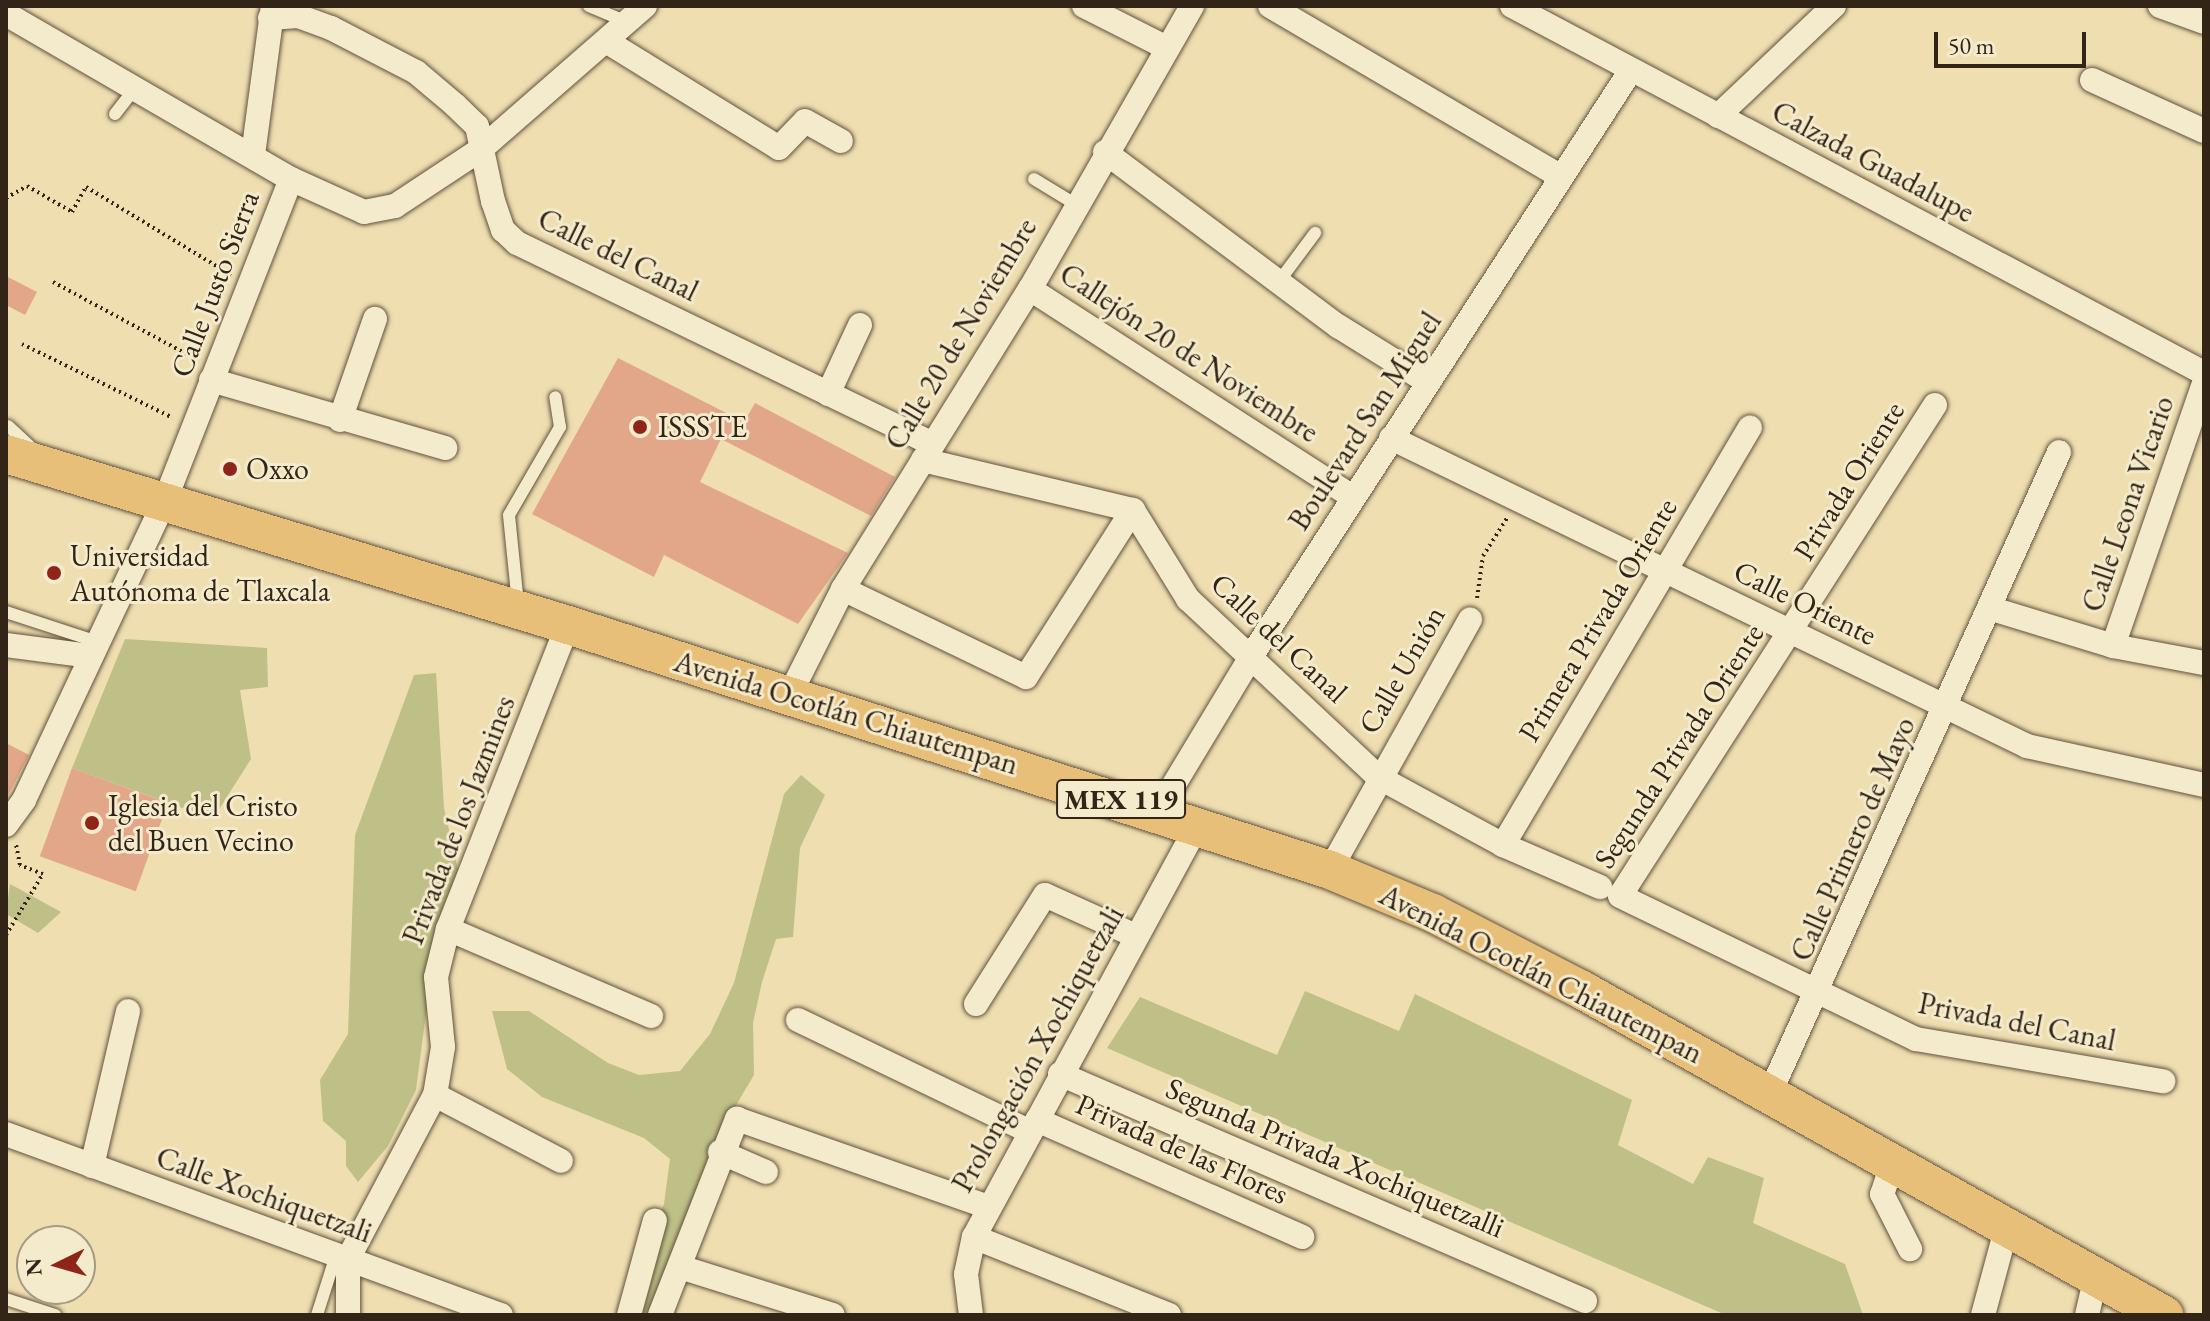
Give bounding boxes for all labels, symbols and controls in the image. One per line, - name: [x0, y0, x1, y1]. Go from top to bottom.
- scale bar: [1938, 16, 2090, 66]
- text: 50 m: [1948, 30, 1995, 61]
- street label: Calzada Guadalupe: [1766, 94, 1980, 230]
- street label: Calle Justo Sierra: [163, 186, 267, 382]
- street label: Calle del Canal: [532, 201, 704, 309]
- street label: Calle 20 de Noviembre: [878, 212, 1044, 456]
- street label: Callejón 20 de Noviembre: [1053, 256, 1325, 450]
- street label: Boulevard San Miguel: [1281, 305, 1449, 537]
- street label: Calle Leona Vicario: [2074, 391, 2182, 617]
- street label: Privada Oriente: [1786, 395, 1912, 567]
- place label: ISSSTE: [658, 409, 747, 445]
- marker: ISSSTE: [629, 416, 651, 438]
- place label: Oxxo: [246, 451, 309, 487]
- marker: Oxxo: [221, 460, 239, 478]
- street label: Primera Privada Oriente: [1511, 492, 1685, 748]
- place label: Universidad Autónoma de Tlaxcala: [70, 538, 330, 608]
- street label: Calle Oriente: [1728, 553, 1882, 653]
- marker: Universidad Autónoma de Tlaxcala: [45, 564, 63, 582]
- street label: Calle del Canal: [1203, 566, 1355, 710]
- street label: Calle Unión: [1351, 600, 1453, 740]
- street label: Segunda Privada Oriente: [1587, 617, 1771, 875]
- street label: Avenida Ocotlán Chiautempan: [670, 643, 1022, 783]
- street label: Privada de los Jazmines: [395, 691, 523, 949]
- street label: Calle Primero de Mayo: [1783, 711, 1923, 967]
- road number: MEX 119: [1055, 775, 1187, 823]
- place label: Iglesia del Cristo del Buen Vecino: [108, 788, 298, 858]
- marker: Iglesia del Cristo del Buen Vecino: [83, 814, 101, 832]
- street label: Avenida Ocotlán Chiautempan: [1373, 877, 1709, 1071]
- street label: Prolongación Xochiquetzali: [944, 900, 1132, 1198]
- street label: Privada del Canal: [1915, 985, 2119, 1059]
- street label: Segunda Privada Xochiquetzalli: [1160, 1070, 1510, 1246]
- street label: Privada de las Flores: [1070, 1086, 1294, 1212]
- street label: Calle Xochiquetzali: [151, 1139, 377, 1251]
- north arrow: [16, 1225, 96, 1305]
- text: N: [18, 1257, 49, 1277]

